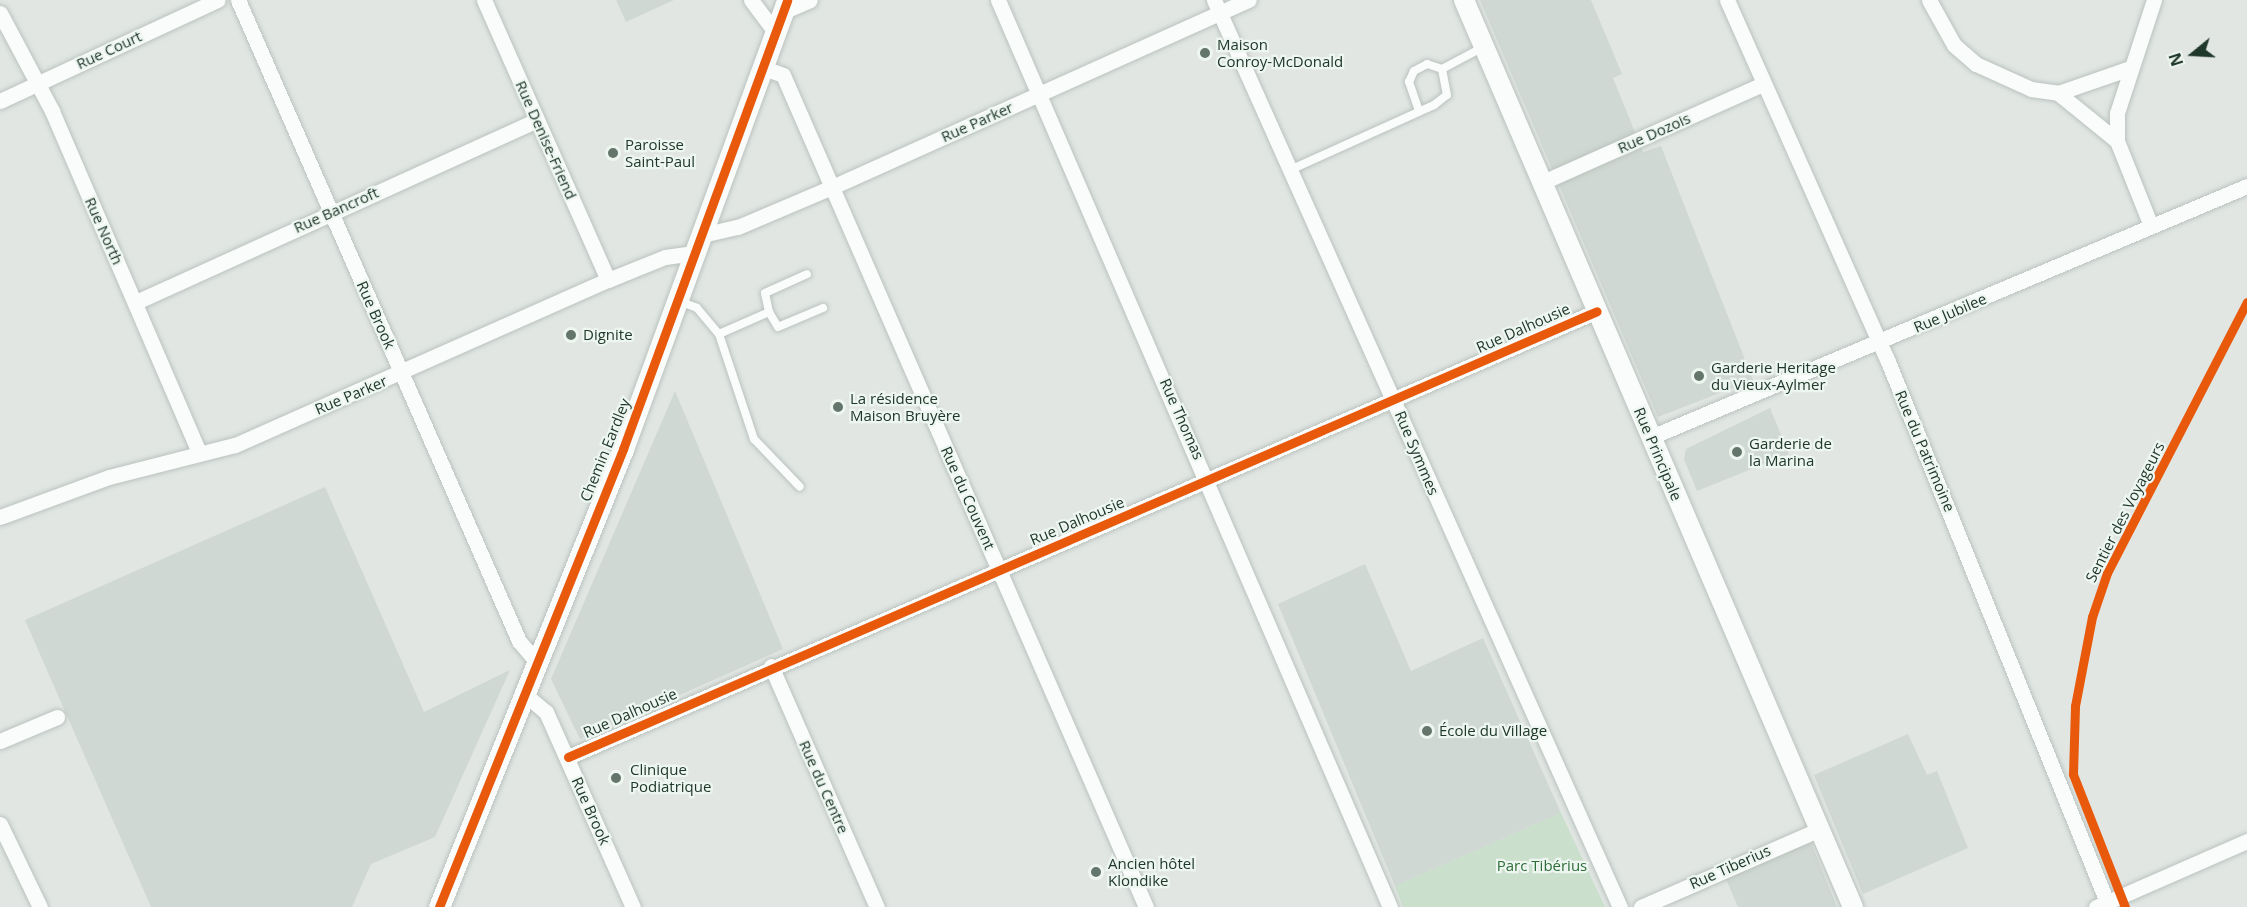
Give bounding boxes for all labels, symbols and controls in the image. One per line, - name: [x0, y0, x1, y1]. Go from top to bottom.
- north arrow: [2163, 24, 2223, 84]
- street label: Rue Court: [74, 27, 144, 73]
- place label: Maison Conroy-McDonald: [1217, 35, 1343, 70]
- marker: Maison Conroy-McDonald: [1198, 46, 1212, 60]
- text: N: [2163, 50, 2188, 69]
- street label: Rue Denise-Friend: [512, 78, 580, 202]
- street label: Rue Parker: [938, 98, 1016, 146]
- street label: Rue Dozois: [1615, 109, 1693, 157]
- place label: Paroisse Saint-Paul: [625, 135, 695, 170]
- marker: Paroisse Saint-Paul: [606, 146, 620, 160]
- street label: Rue Bancroft: [291, 183, 381, 237]
- street label: Rue North: [81, 195, 127, 267]
- street label: Rue Brook: [353, 278, 399, 352]
- street label: Rue Jubilee: [1911, 290, 1989, 336]
- street label: Rue Dalhousie: [1473, 299, 1573, 357]
- place label: Dignite: [583, 326, 633, 344]
- marker: Dignite: [564, 328, 578, 342]
- place label: Garderie Heritage du Vieux-Aylmer: [1711, 358, 1836, 393]
- marker: Garderie Heritage du Vieux-Aylmer: [1692, 369, 1706, 383]
- street label: Rue Parker: [312, 372, 390, 418]
- street label: Rue Thomas: [1156, 376, 1208, 462]
- street label: Rue du Patrimoine: [1891, 388, 1959, 514]
- place label: La résidence Maison Bruyère: [850, 389, 960, 424]
- street label: Chemin Eardley: [576, 396, 634, 504]
- marker: La résidence Maison Bruyère: [831, 400, 845, 414]
- street label: Rue Principale: [1630, 405, 1686, 503]
- street label: Rue Symmes: [1391, 408, 1443, 498]
- place label: Garderie de la Marina: [1749, 434, 1832, 469]
- street label: Sentier des Voyageurs: [2082, 439, 2168, 585]
- street label: Rue du Couvent: [937, 444, 999, 552]
- marker: Garderie de la Marina: [1730, 445, 1744, 459]
- street label: Rue Dalhousie: [1027, 493, 1127, 549]
- street label: Rue Dalhousie: [580, 684, 680, 742]
- place label: École du Village: [1439, 722, 1547, 740]
- marker: École du Village: [1420, 724, 1434, 738]
- street label: Rue du Centre: [795, 738, 853, 836]
- place label: Clinique Podiatrique: [630, 760, 711, 795]
- marker: Clinique Podiatrique: [607, 769, 625, 787]
- street label: Rue Brook: [568, 774, 614, 848]
- street label: Rue Tiberius: [1687, 841, 1773, 893]
- place label: Ancien hôtel Klondike: [1108, 854, 1195, 889]
- park label: Parc Tibérius: [1497, 857, 1587, 875]
- marker: Ancien hôtel Klondike: [1089, 865, 1103, 879]

